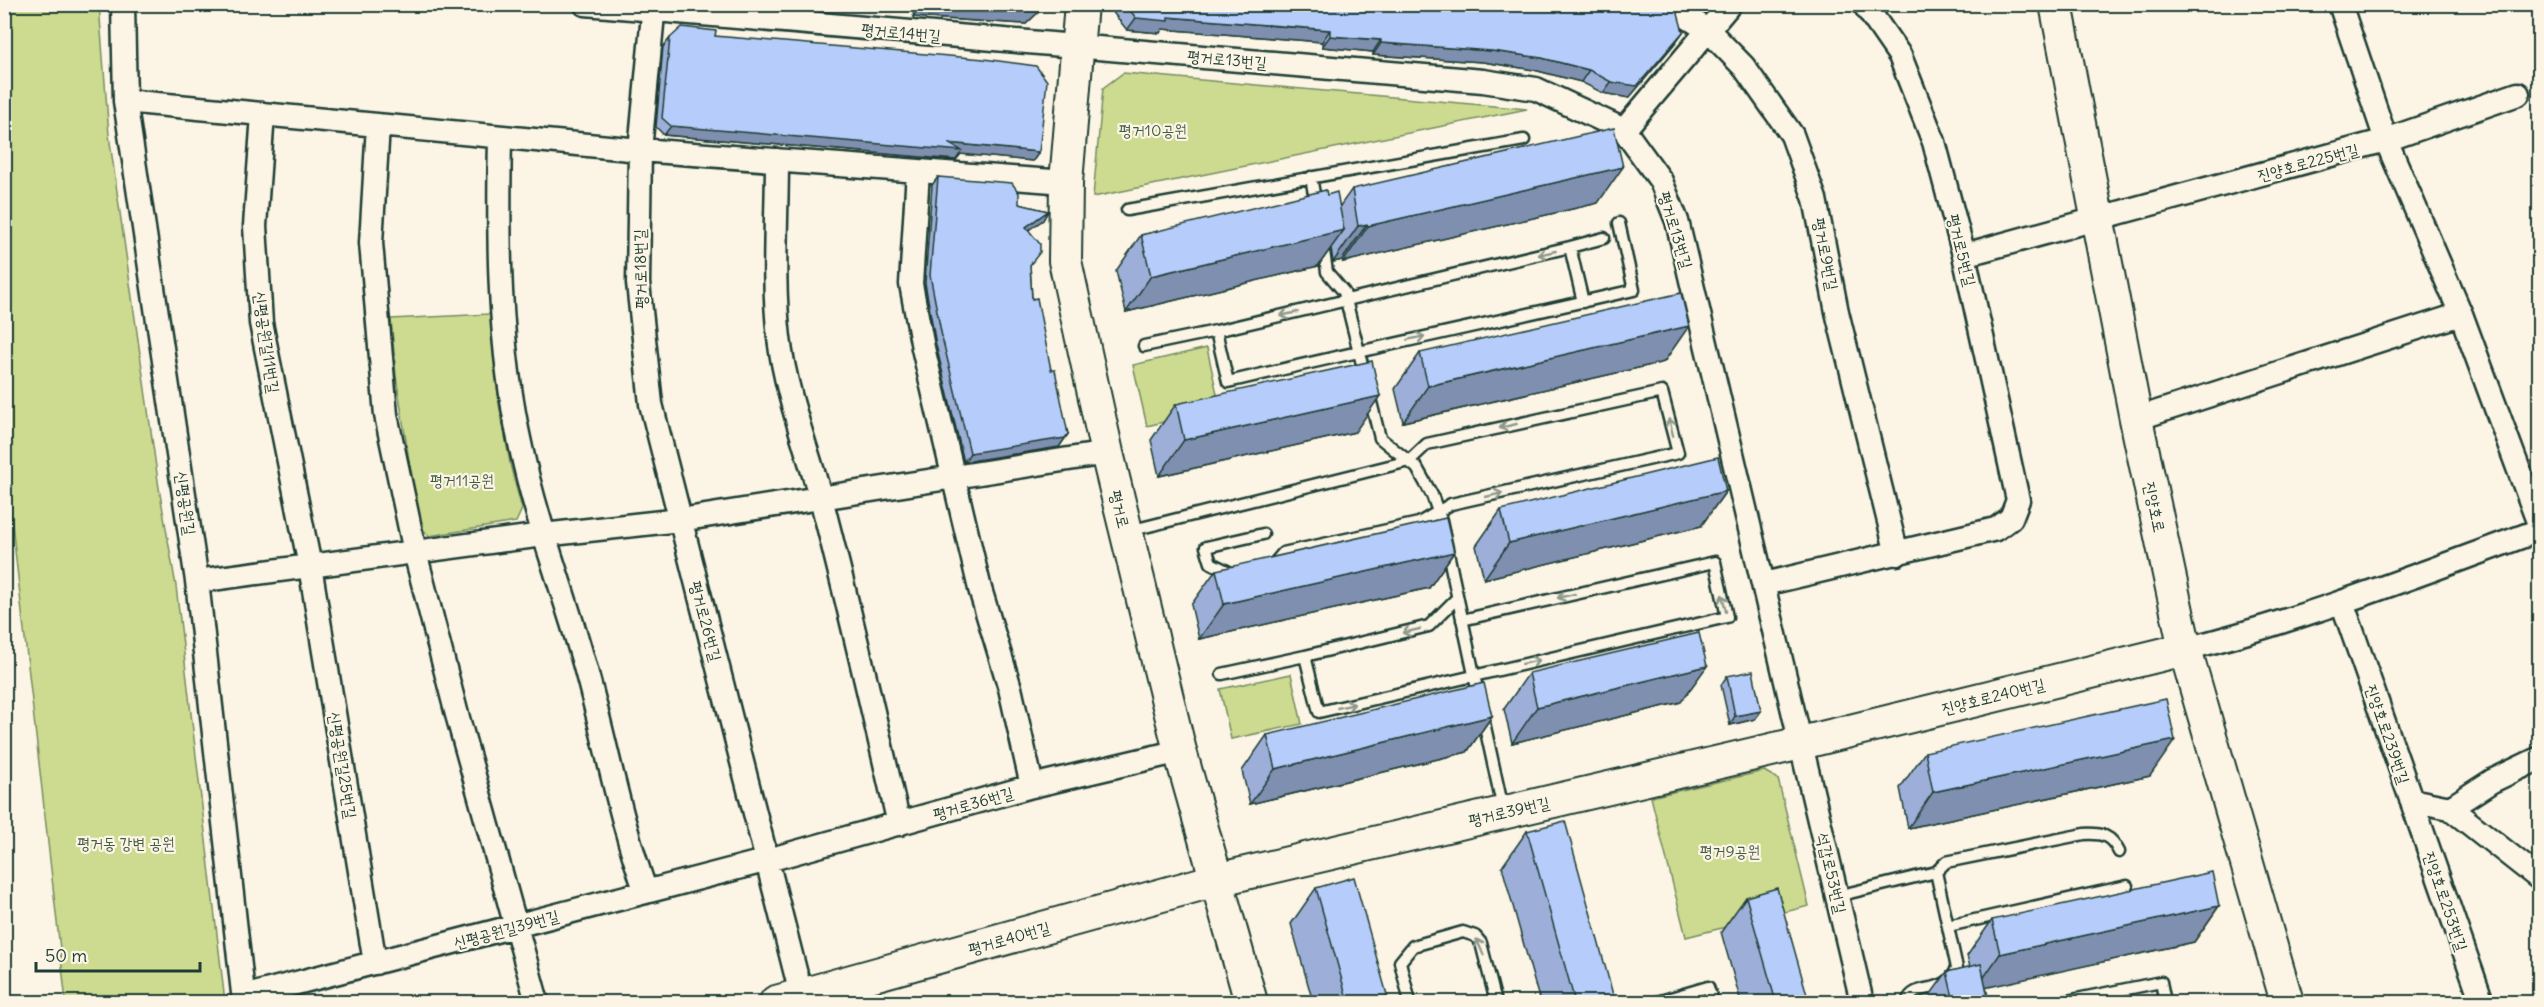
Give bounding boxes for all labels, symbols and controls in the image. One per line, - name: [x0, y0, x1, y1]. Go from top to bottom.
- street label: 평거로14번길: [860, 19, 942, 45]
- street label: 평거로13번길: [1186, 46, 1268, 72]
- park label: 평거10공원: [1119, 120, 1187, 140]
- street label: 진양호로225번길: [2255, 139, 2361, 185]
- street label: 평거로13번길: [1655, 189, 1697, 271]
- street label: 평거로5번길: [1943, 212, 1981, 288]
- street label: 평거로9번길: [1809, 216, 1843, 292]
- street label: 평거로18번길: [629, 229, 651, 309]
- one-way arrow: [1538, 247, 1557, 259]
- street label: 신평공원길11번길: [250, 290, 284, 394]
- one-way arrow: [1280, 308, 1299, 320]
- one-way arrow: [1406, 332, 1425, 344]
- one-way arrow: [1665, 418, 1677, 437]
- one-way arrow: [1498, 421, 1517, 433]
- street label: 신평공원길: [172, 470, 200, 536]
- park label: 평거11공원: [430, 470, 494, 490]
- street label: 진양호로: [2140, 480, 2170, 534]
- street label: 평거로: [1106, 488, 1134, 530]
- one-way arrow: [1483, 489, 1503, 500]
- street label: 평거로26번길: [686, 579, 726, 663]
- one-way arrow: [1557, 591, 1576, 602]
- one-way arrow: [1718, 594, 1730, 613]
- one-way arrow: [1402, 625, 1421, 637]
- one-way arrow: [1521, 656, 1540, 668]
- street label: 진양호로240번길: [1939, 674, 2047, 718]
- street label: 진양호로239번길: [2362, 681, 2414, 787]
- one-way arrow: [1336, 699, 1355, 711]
- street label: 신평공원길25번길: [325, 710, 361, 820]
- street label: 평거로36번길: [930, 782, 1016, 824]
- street label: 평거로39번길: [1466, 792, 1552, 830]
- street label: 석갑로53번길: [1813, 830, 1851, 916]
- park label: 평거동 강변 공원: [77, 833, 175, 853]
- park label: 평거9공원: [1700, 841, 1760, 861]
- street label: 진양호로253번길: [2420, 848, 2472, 954]
- street label: 신평공원길39번길: [451, 905, 561, 953]
- street label: 평거로40번길: [966, 917, 1052, 959]
- scale bar: [36, 935, 200, 973]
- one-way arrow: [1474, 938, 1485, 956]
- text: 50 m: [45, 944, 87, 967]

